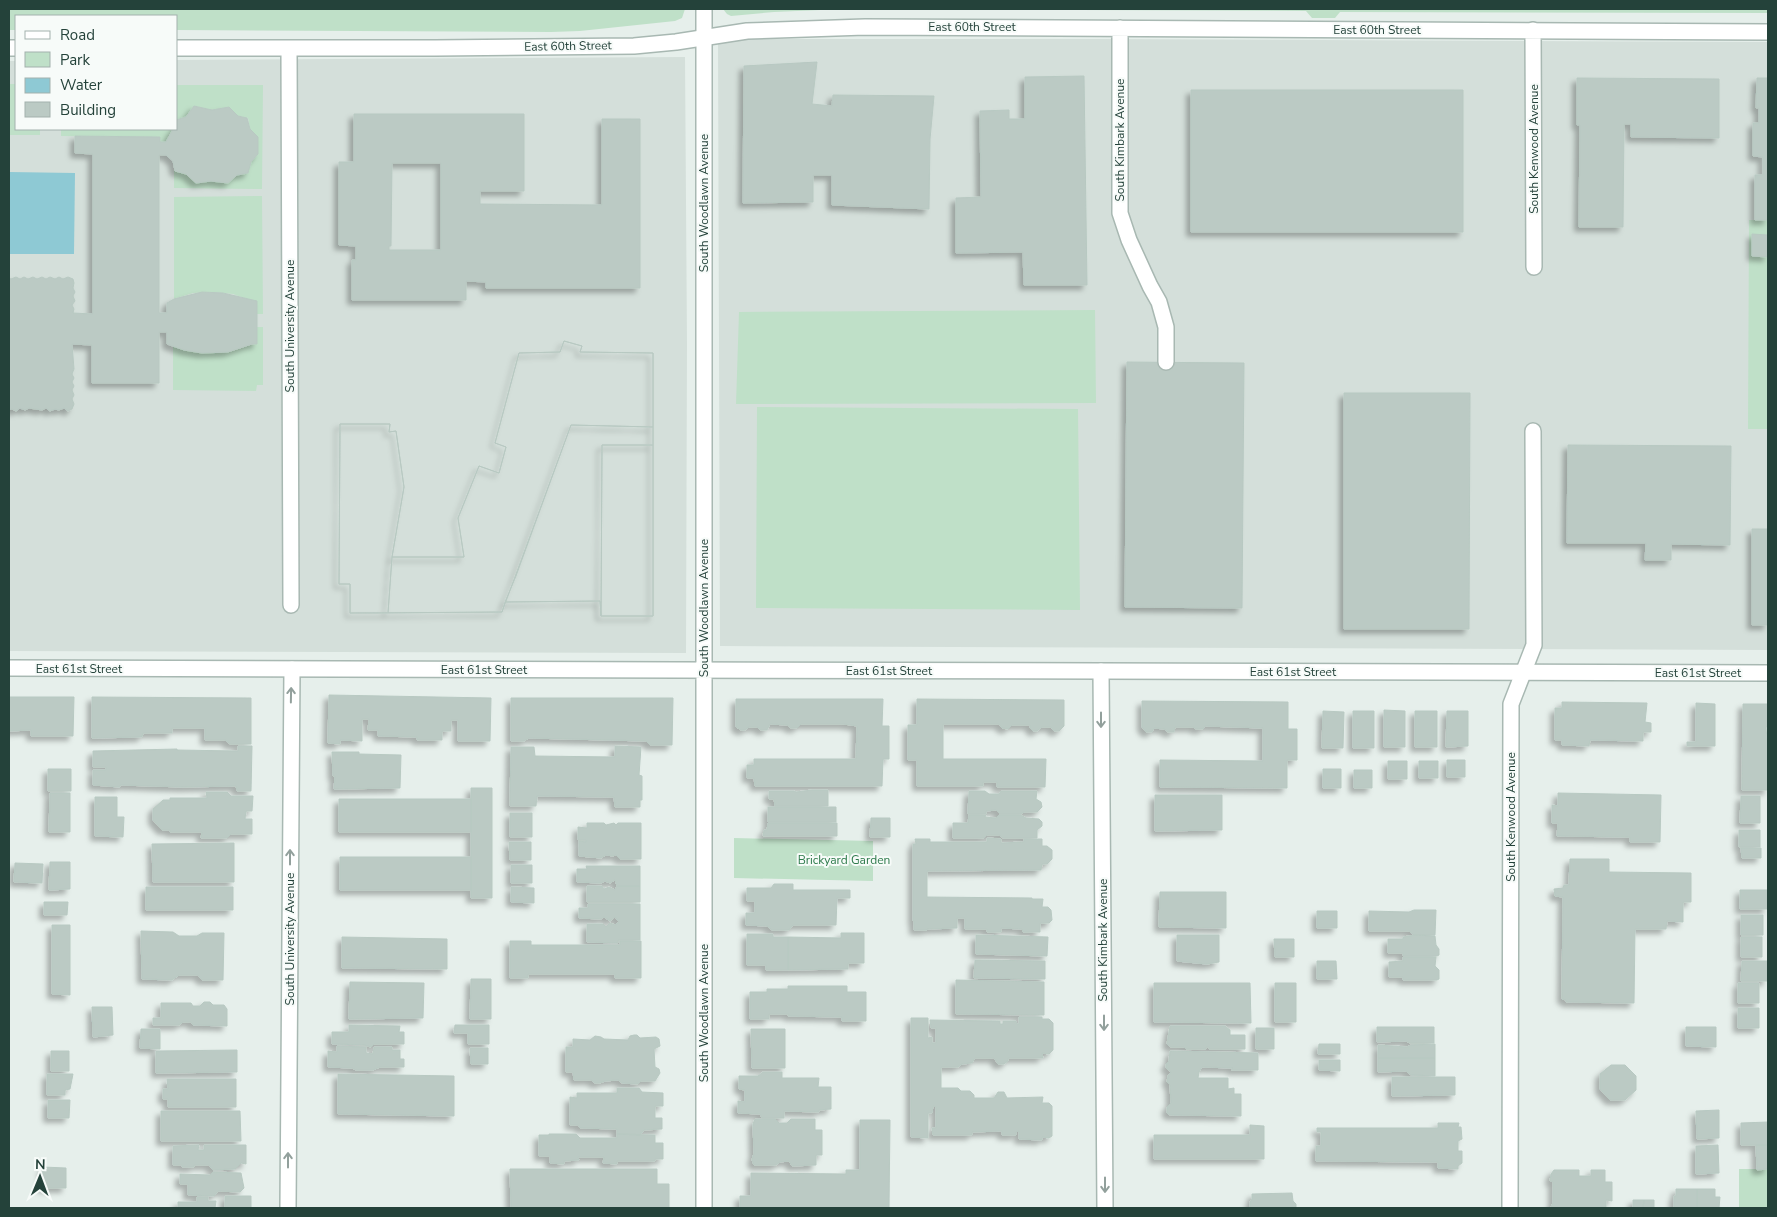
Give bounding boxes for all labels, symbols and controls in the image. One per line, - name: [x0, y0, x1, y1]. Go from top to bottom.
- legend: [15, 15, 178, 130]
- street label: East 60th Street: [928, 19, 1017, 35]
- street label: East 60th Street: [1333, 22, 1422, 38]
- text: Road: [60, 25, 95, 45]
- street label: East 60th Street: [524, 37, 613, 55]
- text: Park: [60, 50, 90, 70]
- text: Water: [60, 75, 103, 95]
- street label: South Kimbark Avenue: [1112, 78, 1128, 202]
- street label: South Kenwood Avenue: [1526, 84, 1542, 214]
- text: Building: [60, 100, 116, 120]
- street label: South Woodlawn Avenue: [696, 134, 712, 272]
- street label: South University Avenue: [282, 260, 298, 392]
- street label: South Woodlawn Avenue: [696, 539, 712, 677]
- street label: East 61st Street: [36, 661, 123, 677]
- street label: East 61st Street: [441, 662, 528, 678]
- street label: East 61st Street: [846, 663, 933, 679]
- street label: East 61st Street: [1250, 664, 1337, 680]
- street label: East 61st Street: [1655, 665, 1742, 681]
- one-way arrow: [287, 687, 296, 703]
- one-way arrow: [1097, 712, 1106, 728]
- street label: South Kenwood Avenue: [1503, 752, 1519, 882]
- one-way arrow: [285, 849, 295, 866]
- park label: Brickyard Garden: [798, 852, 890, 868]
- street label: South University Avenue: [282, 873, 298, 1005]
- street label: South Kimbark Avenue: [1095, 878, 1111, 1002]
- street label: South Woodlawn Avenue: [696, 944, 712, 1082]
- one-way arrow: [1099, 1014, 1109, 1030]
- north arrow: [15, 1152, 65, 1202]
- one-way arrow: [283, 1152, 293, 1168]
- text: N: [35, 1155, 46, 1174]
- one-way arrow: [1100, 1176, 1110, 1193]

